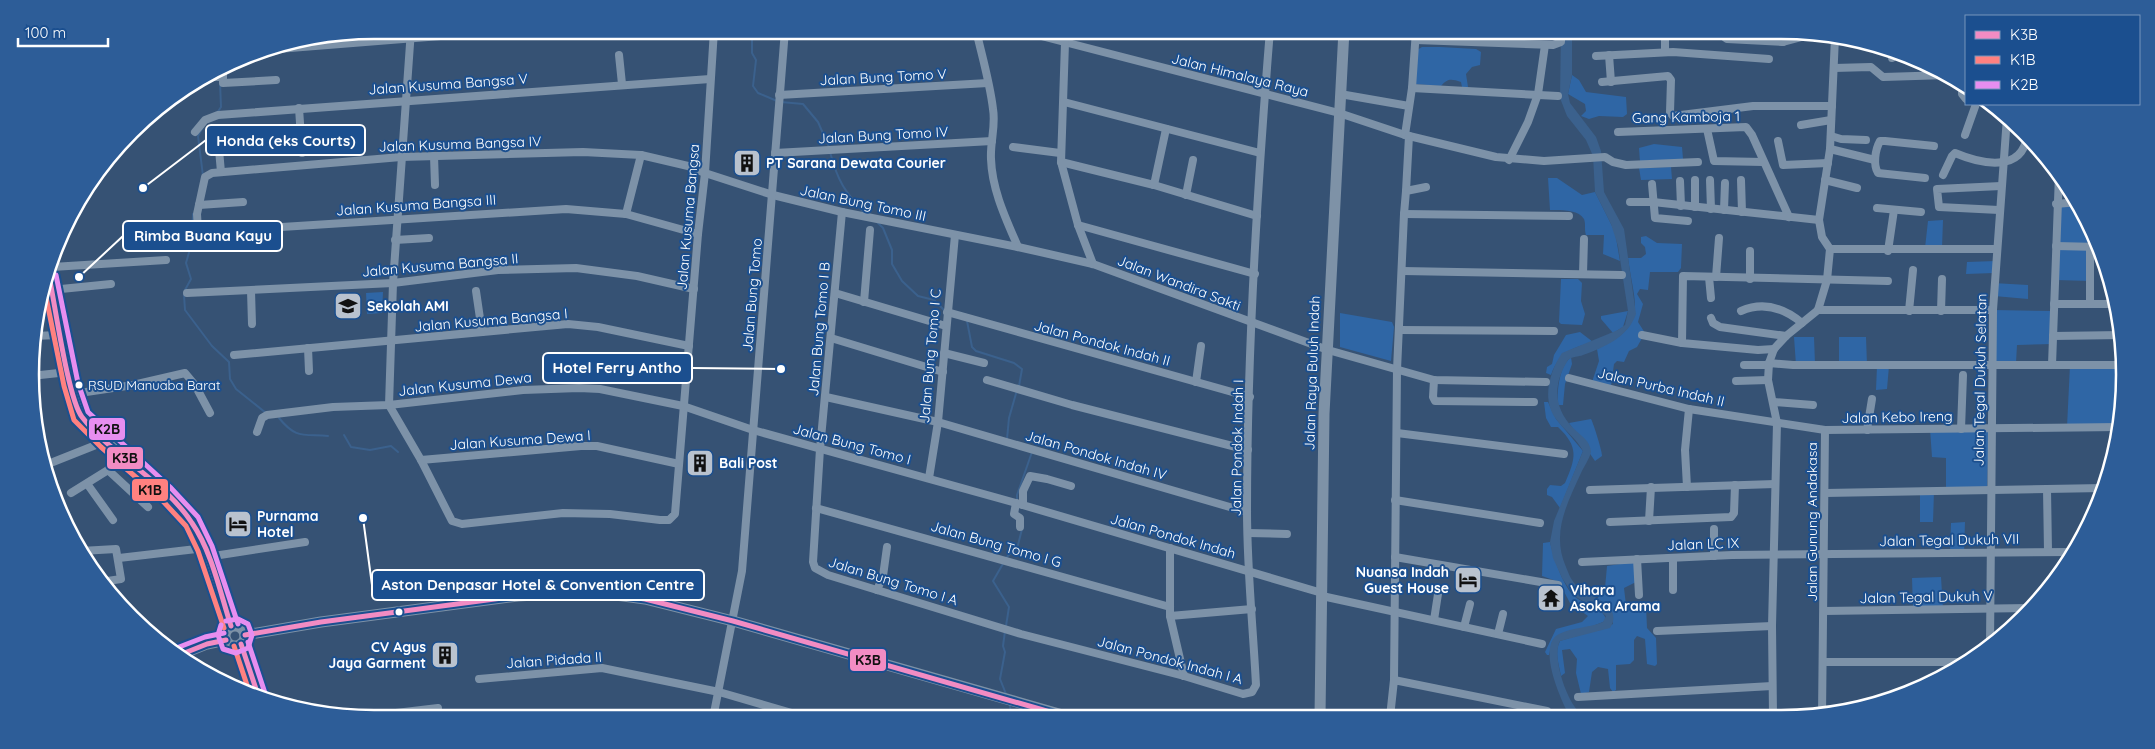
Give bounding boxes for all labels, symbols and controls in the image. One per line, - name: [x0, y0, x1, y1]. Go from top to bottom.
- scale bar: [18, 15, 108, 47]
- legend: [1965, 15, 2140, 105]
- text: 100 m: [25, 23, 66, 42]
- text: K3B: [2010, 25, 2038, 44]
- street label: Jalan Himalaya Raya: [1170, 49, 1310, 101]
- text: K1B: [2010, 50, 2036, 69]
- street label: Jalan Bung Tomo V: [819, 65, 947, 89]
- street label: Jalan Kusuma Bangsa V: [368, 69, 528, 99]
- text: K2B: [2010, 75, 2038, 94]
- street label: Gang Kamboja 1: [1632, 107, 1740, 127]
- street label: Jalan Bung Tomo IV: [817, 123, 949, 147]
- callout: Honda (eks Courts): [206, 125, 365, 155]
- text: Honda (eks Courts): [216, 131, 356, 150]
- street label: Jalan Kusuma Bangsa IV: [378, 132, 542, 156]
- street label: Jalan Kusuma Bangsa: [673, 143, 703, 291]
- building icon: PT Sarana Dewata Courier: [732, 148, 762, 178]
- place label: PT Sarana Dewata Courier: [766, 154, 946, 172]
- street label: Jalan Bung Tomo III: [798, 181, 928, 225]
- street label: Jalan Kusuma Bangsa III: [335, 190, 497, 220]
- callout: Rimba Buana Kayu: [123, 221, 282, 251]
- text: Rimba Buana Kayu: [134, 226, 272, 245]
- street label: Jalan Bung Tomo: [738, 237, 766, 353]
- street label: Jalan Kusuma Bangsa II: [361, 249, 519, 281]
- street label: Jalan Wandira Sakti: [1115, 251, 1243, 315]
- street label: Jalan Bung Tomo I B: [804, 261, 834, 397]
- street label: Jalan Bung Tomo I C: [915, 288, 945, 424]
- school or university icon: Sekolah AMI: [333, 291, 363, 321]
- street label: Jalan Tegal Dukuh Selatan: [1969, 293, 1991, 467]
- street label: Jalan Raya Buluh Indah: [1300, 295, 1324, 451]
- place label: Sekolah AMI: [367, 297, 449, 315]
- street label: Jalan Kusuma Bangsa I: [414, 304, 568, 336]
- street label: Jalan Pondok Indah II: [1032, 316, 1172, 370]
- callout: Hotel Ferry Antho: [543, 353, 692, 383]
- text: Hotel Ferry Antho: [552, 358, 682, 377]
- street label: Jalan Purba Indah II: [1596, 364, 1726, 410]
- street label: Jalan Kusuma Dewa: [397, 368, 533, 400]
- place label: RSUD Manuaba Barat: [88, 377, 220, 393]
- street label: Jalan Pondok Indah I: [1227, 379, 1247, 517]
- marker: RSUD Manuaba Barat: [74, 380, 84, 390]
- street label: Jalan Kebo Ireng: [1841, 407, 1953, 427]
- line badge: K2B: [88, 417, 126, 441]
- text: K2B: [94, 420, 120, 438]
- street label: Jalan Bung Tomo I: [791, 420, 913, 468]
- street label: Jalan Kusuma Dewa I: [449, 426, 591, 454]
- street label: Jalan Pondok Indah IV: [1023, 426, 1169, 484]
- street label: Jalan Gunung Andakasa: [1803, 442, 1821, 602]
- line badge: K3B: [106, 446, 144, 470]
- building icon: Bali Post: [685, 448, 715, 478]
- text: K3B: [112, 449, 138, 467]
- place label: Bali Post: [719, 454, 778, 472]
- line badge: K1B: [131, 478, 169, 502]
- text: K1B: [138, 481, 162, 499]
- place label: Purnama Hotel: [257, 507, 319, 541]
- hotel icon: Purnama Hotel: [223, 509, 253, 539]
- street label: Jalan Pondok Indah: [1108, 509, 1238, 563]
- street label: Jalan Bung Tomo I G: [929, 517, 1063, 571]
- street label: Jalan Tegal Dukuh VII: [1879, 530, 2019, 550]
- street label: Jalan LC IX: [1667, 534, 1740, 554]
- street label: Jalan Bung Tomo I A: [826, 553, 960, 609]
- place label: Nuansa Indah Guest House: [1356, 563, 1449, 597]
- hotel icon: Nuansa Indah Guest House: [1453, 565, 1483, 595]
- callout: Aston Denpasar Hotel & Convention Centre: [372, 570, 704, 600]
- text: Aston Denpasar Hotel & Convention Centre: [382, 575, 695, 594]
- place label: Vihara Asoka Arama: [1570, 581, 1660, 615]
- temple icon: Vihara Asoka Arama: [1536, 583, 1566, 613]
- street label: Jalan Tegal Dukuh V: [1859, 587, 1993, 607]
- unlabelled marker: [394, 607, 404, 617]
- street label: Jalan Pondok Indah I A: [1095, 632, 1245, 688]
- place label: CV Agus Jaya Garment: [329, 638, 426, 672]
- building icon: CV Agus Jaya Garment: [430, 640, 460, 670]
- street label: Jalan Pidada II: [505, 648, 603, 672]
- line badge: K3B: [849, 648, 887, 672]
- text: K3B: [855, 651, 881, 669]

